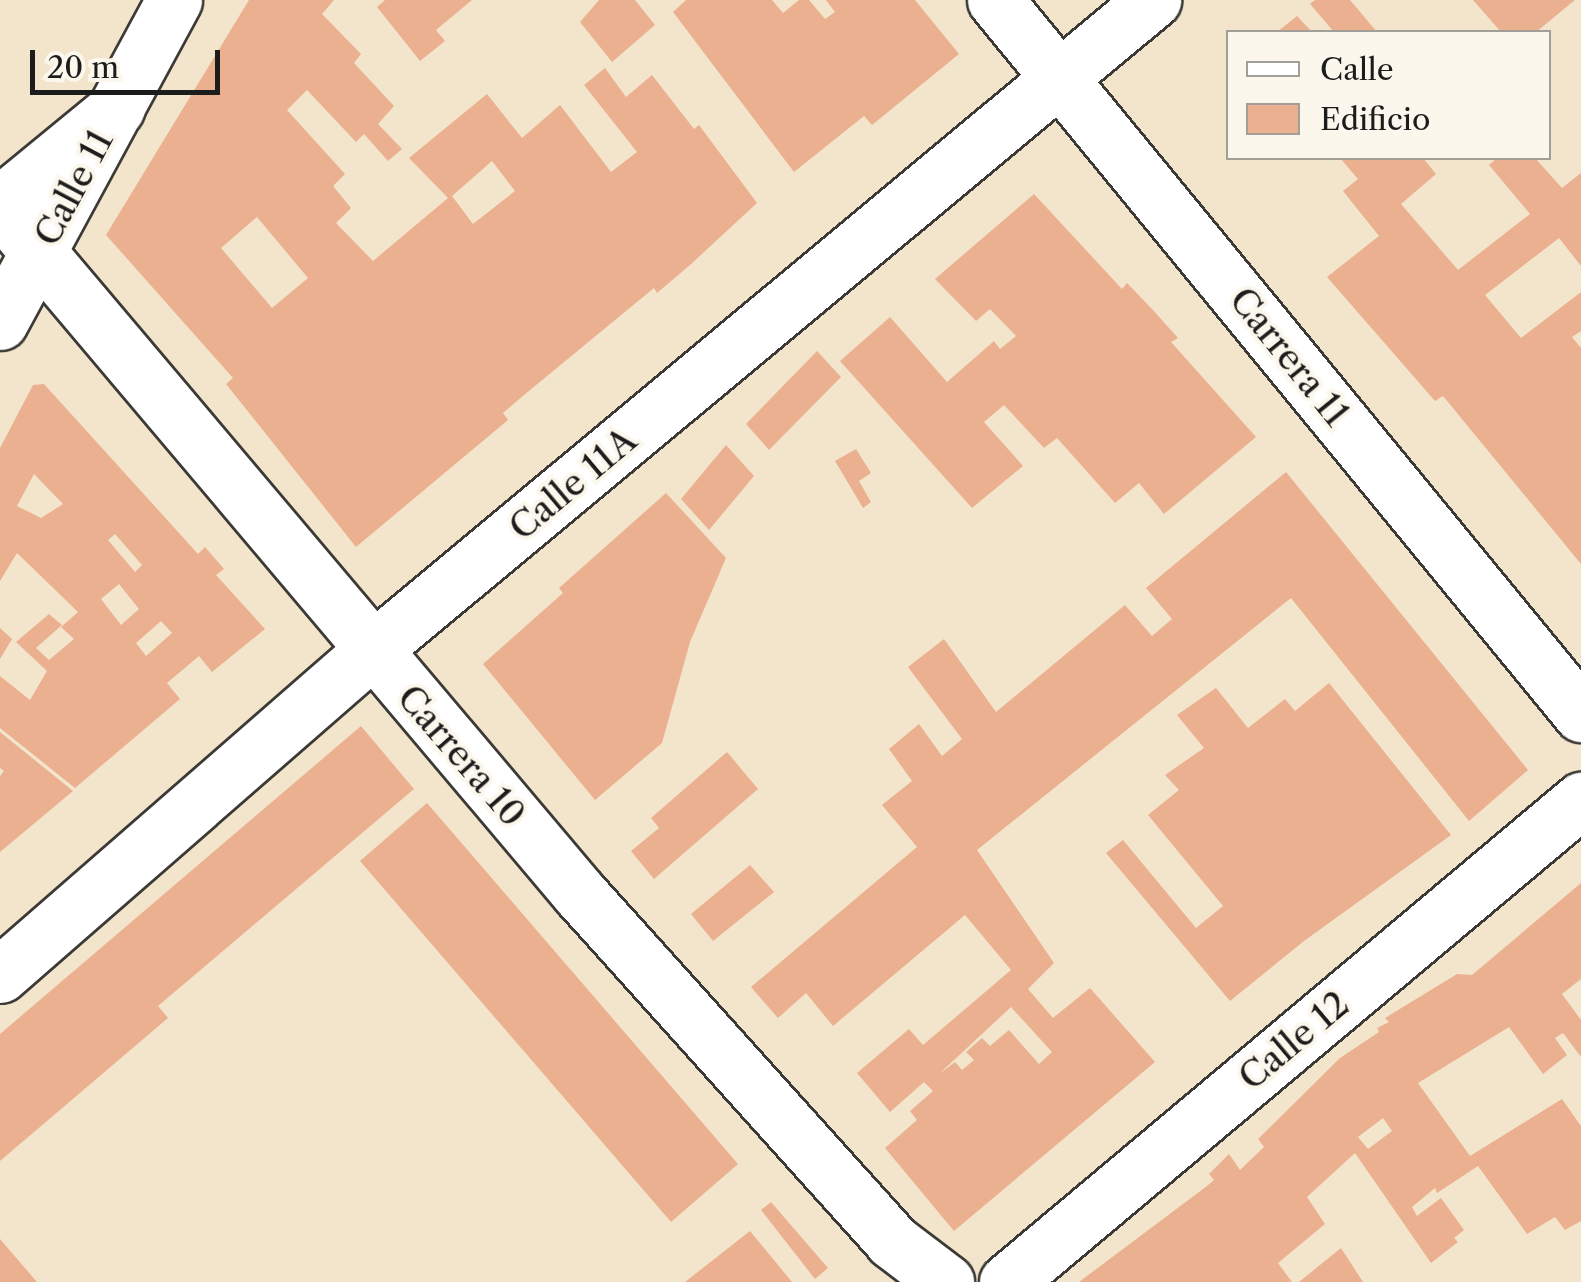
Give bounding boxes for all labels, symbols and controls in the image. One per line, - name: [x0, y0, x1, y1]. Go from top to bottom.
- scale bar: [35, 30, 225, 92]
- legend: [1226, 30, 1551, 160]
- text: 20 m: [47, 49, 119, 86]
- text: Calle: [1320, 51, 1394, 88]
- text: Edificio: [1320, 101, 1430, 138]
- street label: Calle 11: [26, 123, 122, 253]
- street label: Carrera 11: [1220, 279, 1358, 435]
- street label: Calle 11A: [501, 419, 645, 549]
- street label: Carrera 10: [388, 677, 534, 835]
- street label: Calle 12: [1231, 983, 1357, 1099]

